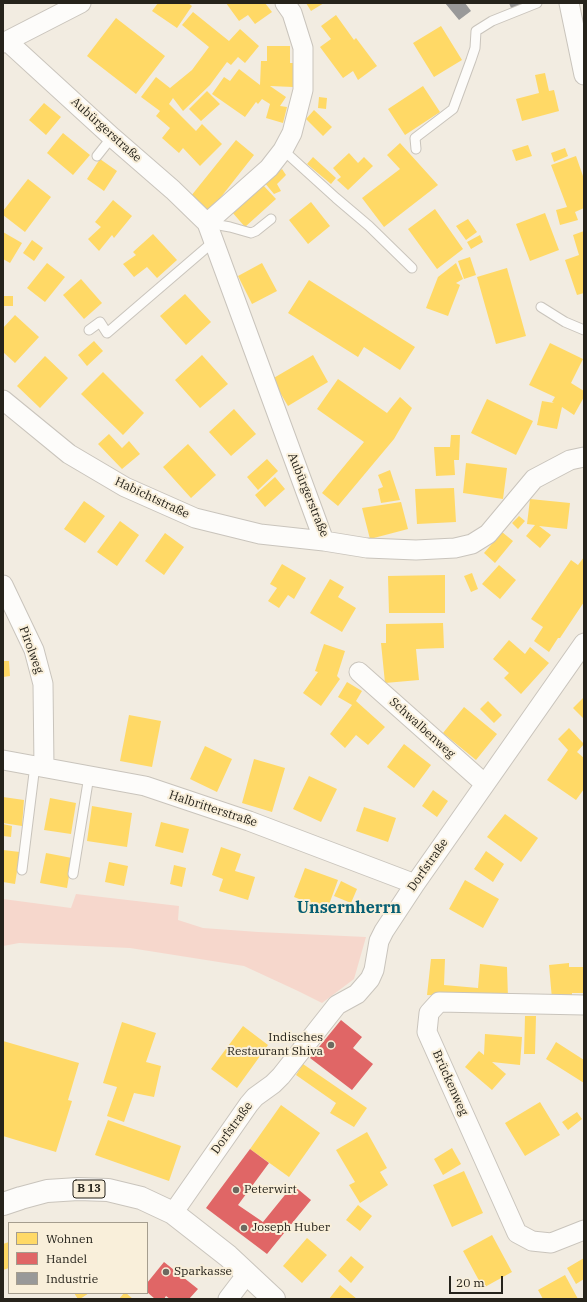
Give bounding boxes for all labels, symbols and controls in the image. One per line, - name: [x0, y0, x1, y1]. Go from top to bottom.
- street label: Aubürgerstraße: [68, 95, 144, 165]
- street label: Aubürgerstraße: [285, 451, 331, 539]
- street label: Habichtstraße: [112, 474, 192, 522]
- street label: Pirolweg: [16, 624, 46, 676]
- street label: Schwalbenweg: [386, 695, 458, 761]
- street label: Halbritterstraße: [167, 788, 259, 830]
- street label: Dorfstraße: [405, 836, 451, 894]
- district label: Unsernherrn: [297, 898, 401, 918]
- place label: Indisches Restaurant Shiva: [227, 1031, 323, 1059]
- marker: Indisches Restaurant Shiva: [326, 1040, 336, 1050]
- street label: Brückenweg: [429, 1048, 471, 1118]
- street label: Dorfstraße: [208, 1099, 256, 1157]
- road number: B 13: [73, 1180, 105, 1198]
- place label: Peterwirt: [244, 1183, 297, 1197]
- marker: Peterwirt: [231, 1185, 241, 1195]
- place label: Joseph Huber: [252, 1221, 330, 1235]
- legend: [8, 1222, 148, 1294]
- marker: Joseph Huber: [239, 1223, 249, 1233]
- text: Wohnen: [46, 1231, 93, 1246]
- text: Handel: [46, 1251, 87, 1266]
- place label: Sparkasse: [174, 1265, 232, 1279]
- marker: Sparkasse: [161, 1267, 171, 1277]
- scale bar: [451, 1268, 505, 1294]
- text: Industrie: [46, 1271, 98, 1286]
- text: 20 m: [456, 1275, 485, 1290]

